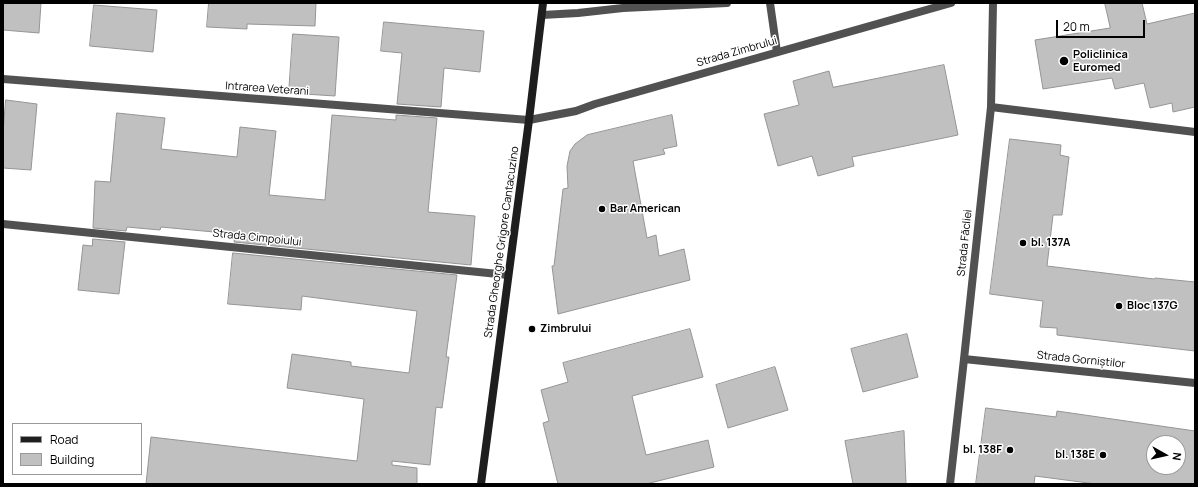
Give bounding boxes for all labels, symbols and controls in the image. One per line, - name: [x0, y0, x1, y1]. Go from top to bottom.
- scale bar: [1058, 12, 1147, 38]
- text: 20 m: [1063, 18, 1090, 35]
- street label: Strada Zimbrului: [695, 34, 779, 70]
- place label: Policlinica Euromed: [1073, 48, 1128, 74]
- marker: Policlinica Euromed: [1058, 55, 1070, 67]
- street label: Intrarea Veterani: [225, 79, 309, 99]
- street label: Strada Gheorghe Grigore Cantacuzino: [482, 145, 522, 339]
- place label: Bar American: [610, 202, 681, 216]
- marker: Bar American: [597, 204, 607, 214]
- street label: Strada Făcliei: [955, 209, 975, 277]
- street label: Strada Cimpoiului: [212, 227, 302, 249]
- place label: bl. 137A: [1031, 236, 1070, 250]
- marker: bl. 137A: [1018, 238, 1028, 248]
- place label: Bloc 137G: [1127, 299, 1177, 313]
- marker: Bloc 137G: [1114, 301, 1124, 311]
- place label: Zimbrului: [540, 322, 591, 336]
- marker: Zimbrului: [527, 324, 537, 334]
- street label: Strada Gorniștilor: [1036, 349, 1126, 371]
- legend: [12, 423, 142, 475]
- text: Road: [50, 431, 78, 448]
- north arrow: [1146, 435, 1186, 475]
- place label: bl. 138F: [963, 443, 1002, 457]
- marker: bl. 138F: [1005, 445, 1015, 455]
- place label: bl. 138E: [1055, 448, 1095, 462]
- marker: bl. 138E: [1098, 450, 1108, 460]
- text: Building: [50, 451, 94, 468]
- text: N: [1169, 452, 1185, 462]

